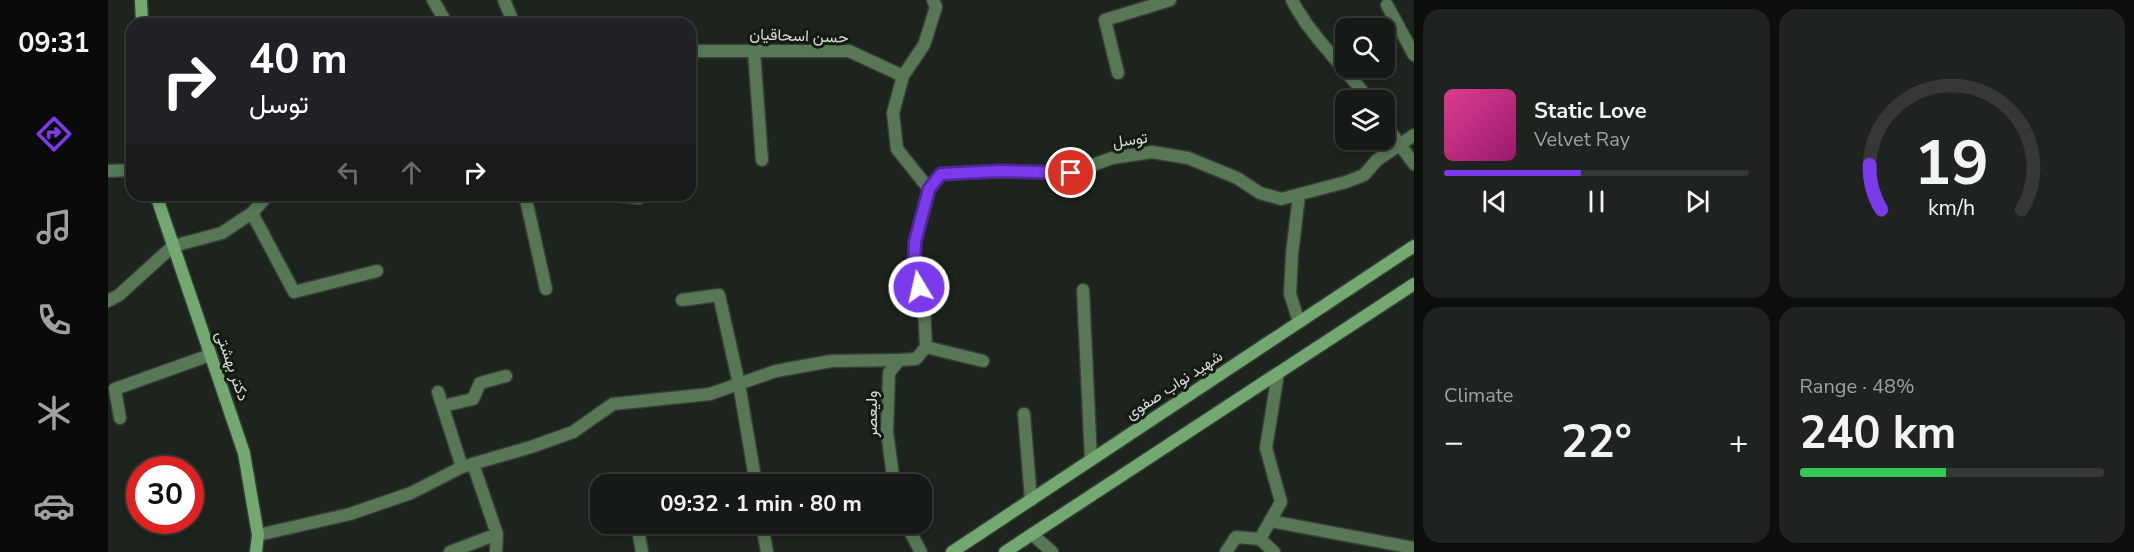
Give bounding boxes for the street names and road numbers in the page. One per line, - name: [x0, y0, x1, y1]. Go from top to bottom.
- street label: حسن اسحاقیان: [749, 23, 849, 49]
- street label: توسل: [1111, 127, 1149, 153]
- street label: دکتر بهشتی: [210, 328, 254, 404]
- street label: شهید نواب صفوی: [1121, 345, 1227, 425]
- street label: ولیعصر: [861, 391, 883, 438]

